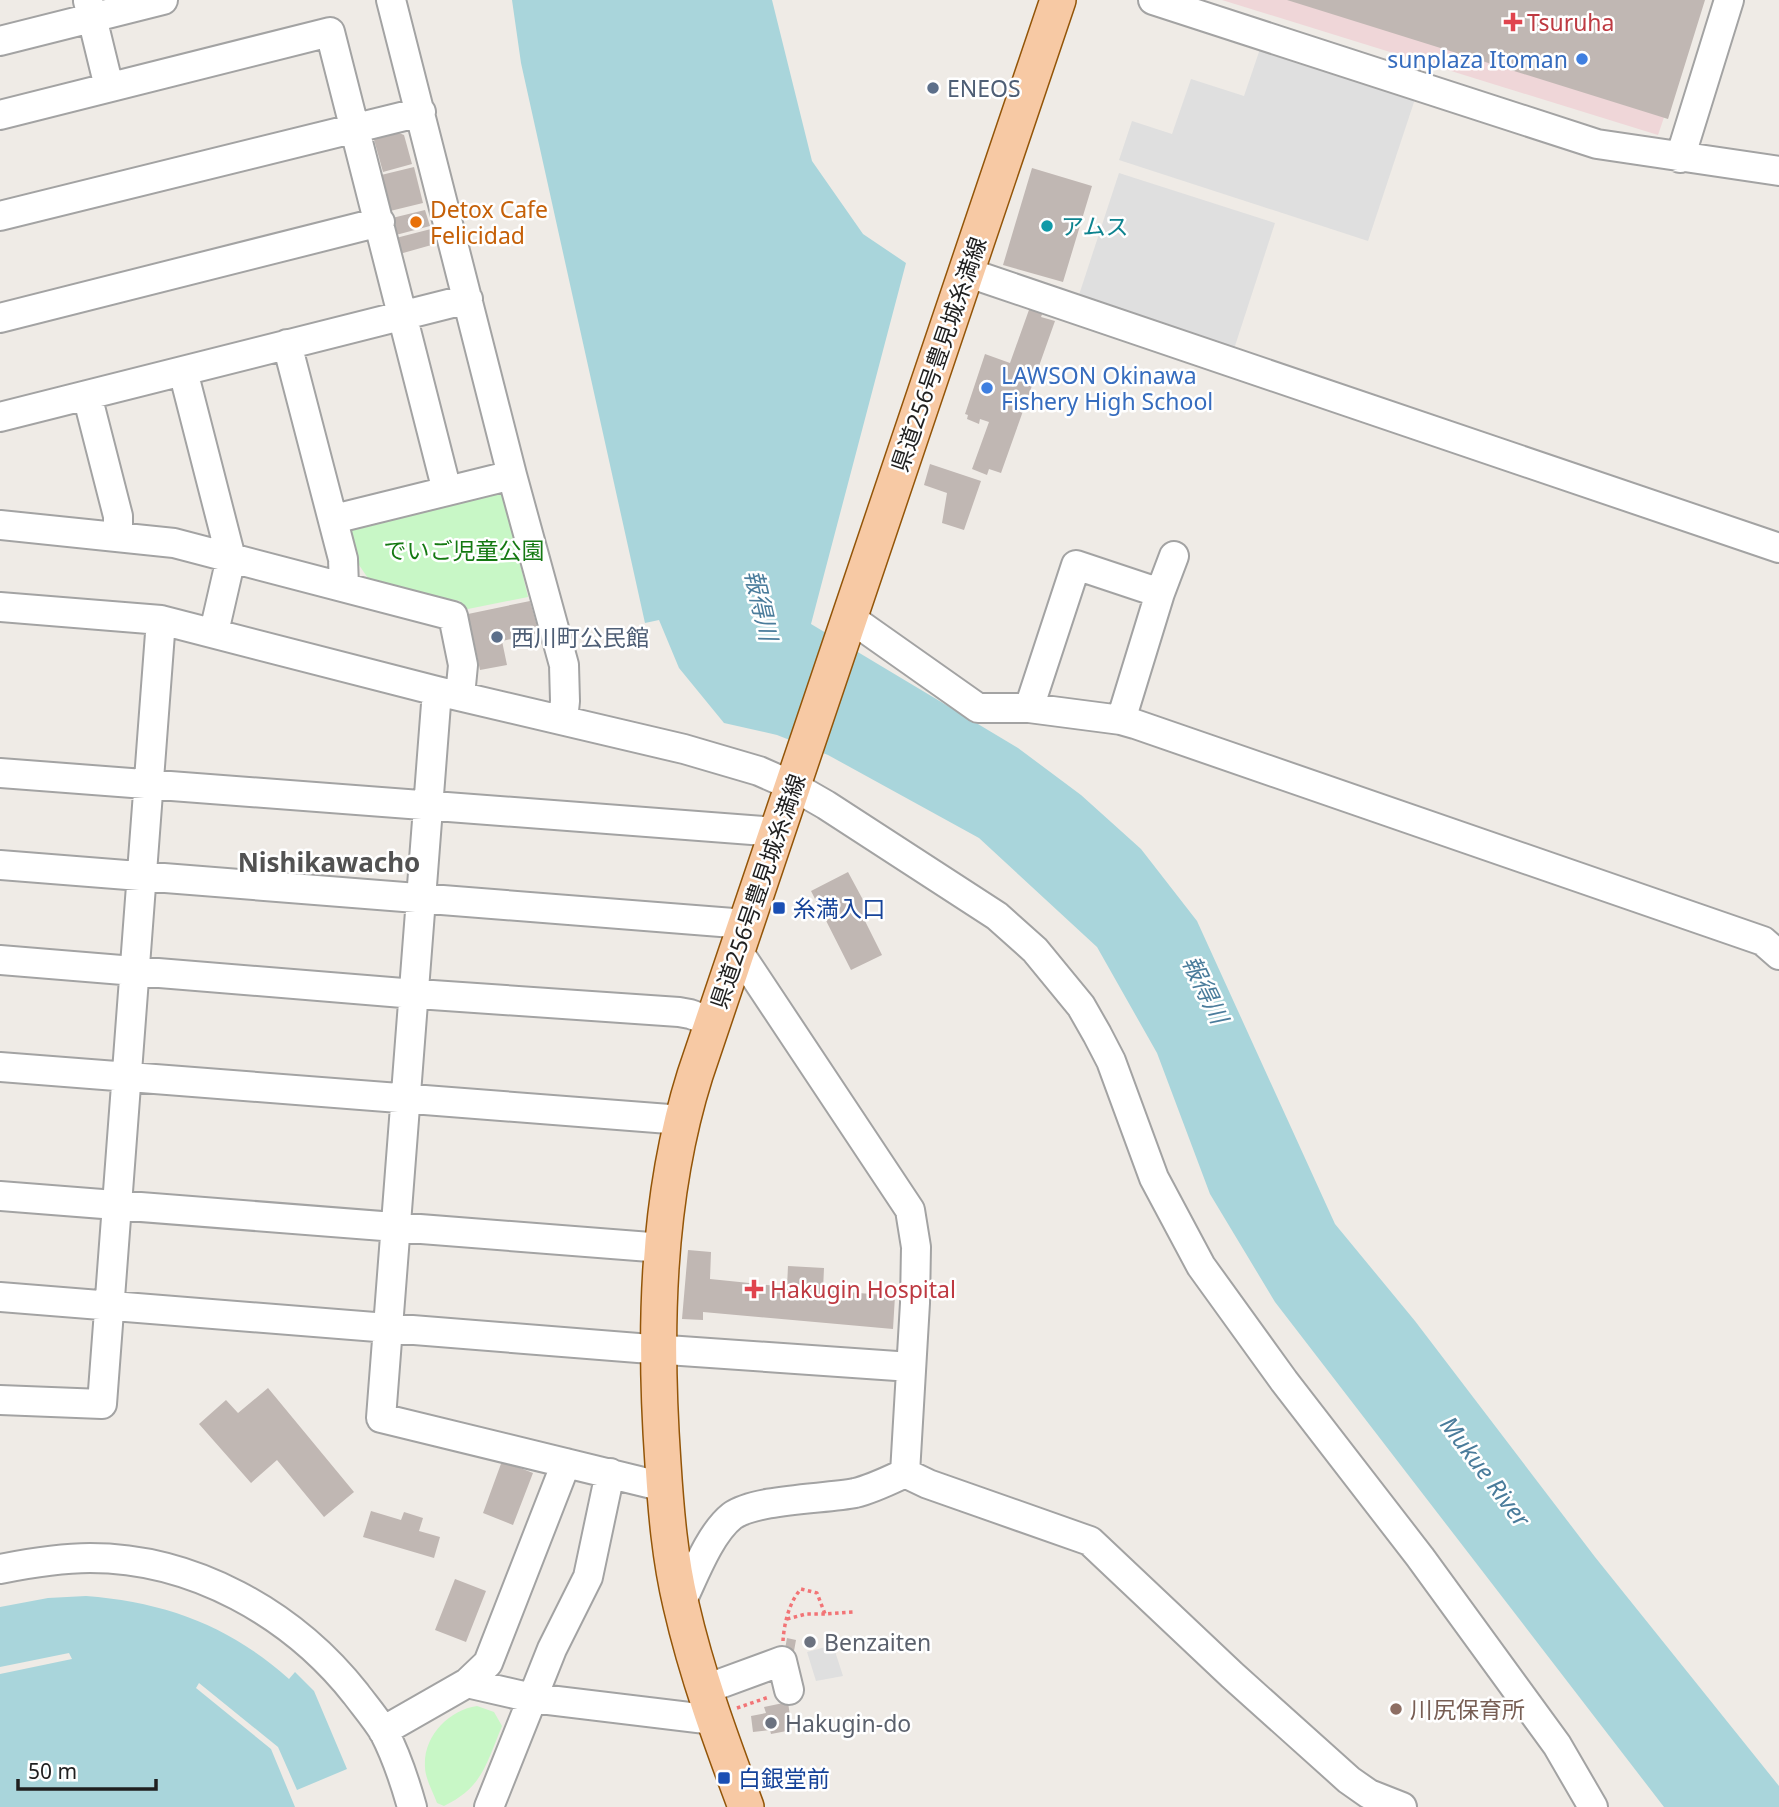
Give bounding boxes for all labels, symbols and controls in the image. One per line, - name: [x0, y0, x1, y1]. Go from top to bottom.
- place label: Tsuruha: [1527, 6, 1614, 38]
- marker: Tsuruha: [1505, 14, 1521, 30]
- place label: sunplaza Itoman: [1387, 43, 1568, 75]
- marker: sunplaza Itoman: [1574, 51, 1590, 67]
- place label: ENEOS: [947, 72, 1021, 104]
- marker: ENEOS: [925, 80, 941, 96]
- place label: Detox Cafe Felicidad: [430, 193, 548, 251]
- place label: アムス: [1061, 210, 1128, 242]
- marker: Detox Cafe Felicidad: [408, 214, 424, 230]
- marker: アムス: [1039, 218, 1055, 234]
- street label: 県道256号豊見城糸満線: [883, 232, 993, 476]
- place label: LAWSON Okinawa Fishery High School: [1001, 359, 1213, 417]
- marker: LAWSON Okinawa Fishery High School: [979, 380, 995, 396]
- park label: でいご児童公園: [384, 534, 545, 566]
- water label: 報得川: [738, 566, 787, 647]
- place label: 西川町公民館: [511, 621, 649, 653]
- marker: 西川町公民館: [489, 629, 505, 645]
- street label: 県道256号豊見城糸満線: [702, 769, 812, 1013]
- district label: Nishikawacho: [238, 844, 420, 880]
- place label: 糸満入口: [793, 892, 885, 924]
- marker: 糸満入口: [771, 900, 787, 916]
- water label: 報得川: [1175, 949, 1238, 1031]
- place label: Hakugin Hospital: [770, 1273, 956, 1305]
- marker: Hakugin Hospital: [744, 1279, 764, 1299]
- water label: Mukue River: [1433, 1409, 1539, 1534]
- place label: Benzaiten: [824, 1626, 931, 1658]
- marker: Benzaiten: [802, 1634, 818, 1650]
- place label: 川尻保育所: [1410, 1693, 1525, 1725]
- marker: 川尻保育所: [1388, 1701, 1404, 1717]
- place label: Hakugin-do: [785, 1707, 911, 1739]
- marker: Hakugin-do: [763, 1715, 779, 1731]
- scale bar: [18, 1748, 156, 1792]
- text: 50 m: [28, 1757, 77, 1785]
- place label: 白銀堂前: [738, 1762, 830, 1794]
- marker: 白銀堂前: [716, 1770, 732, 1786]

